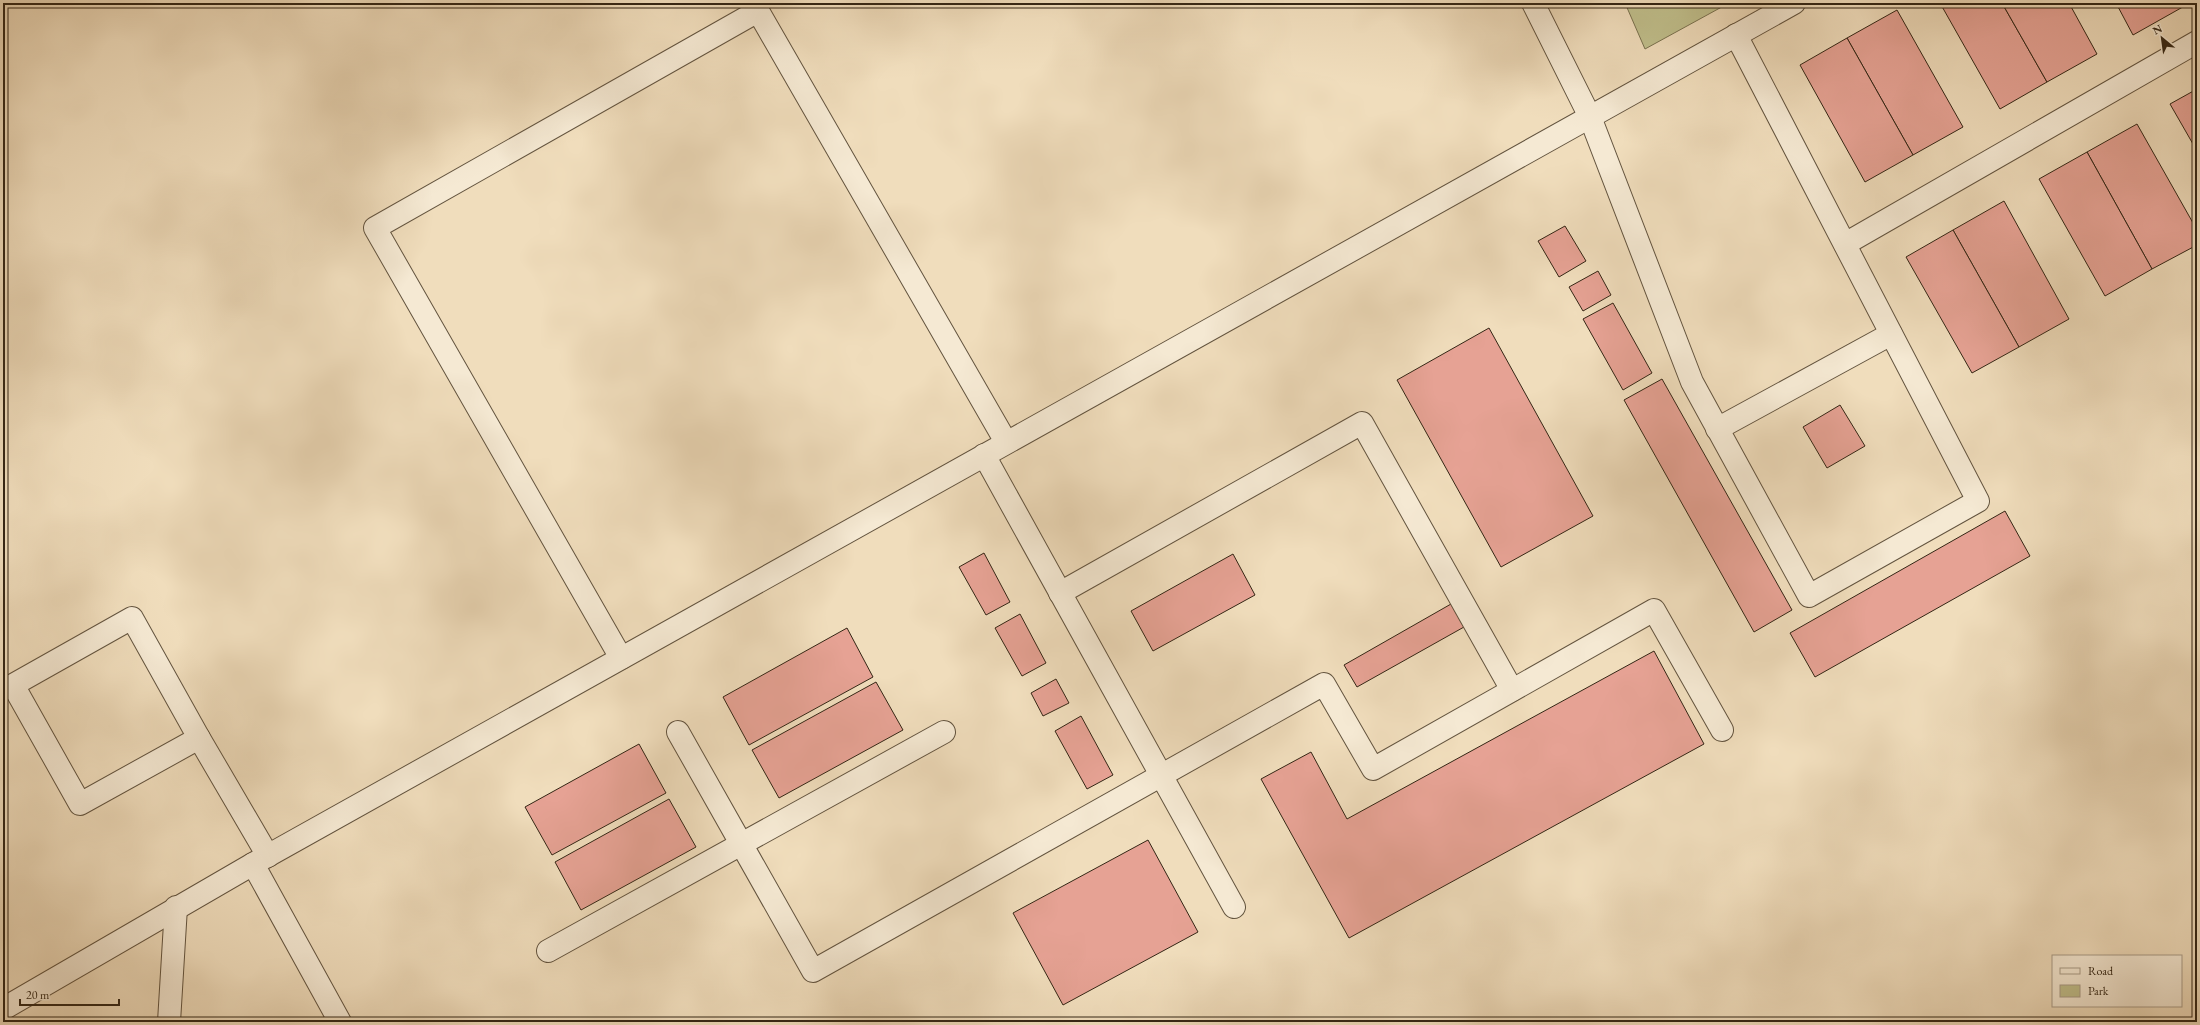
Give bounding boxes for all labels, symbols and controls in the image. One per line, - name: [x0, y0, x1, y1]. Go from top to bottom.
- north arrow: [2142, 18, 2182, 58]
- text: N: [2150, 21, 2165, 38]
- legend: [2052, 955, 2182, 1007]
- text: Road: [2088, 963, 2114, 979]
- scale bar: [20, 981, 119, 1007]
- text: Park: [2088, 983, 2109, 999]
- text: 20 m: [26, 987, 50, 1003]

